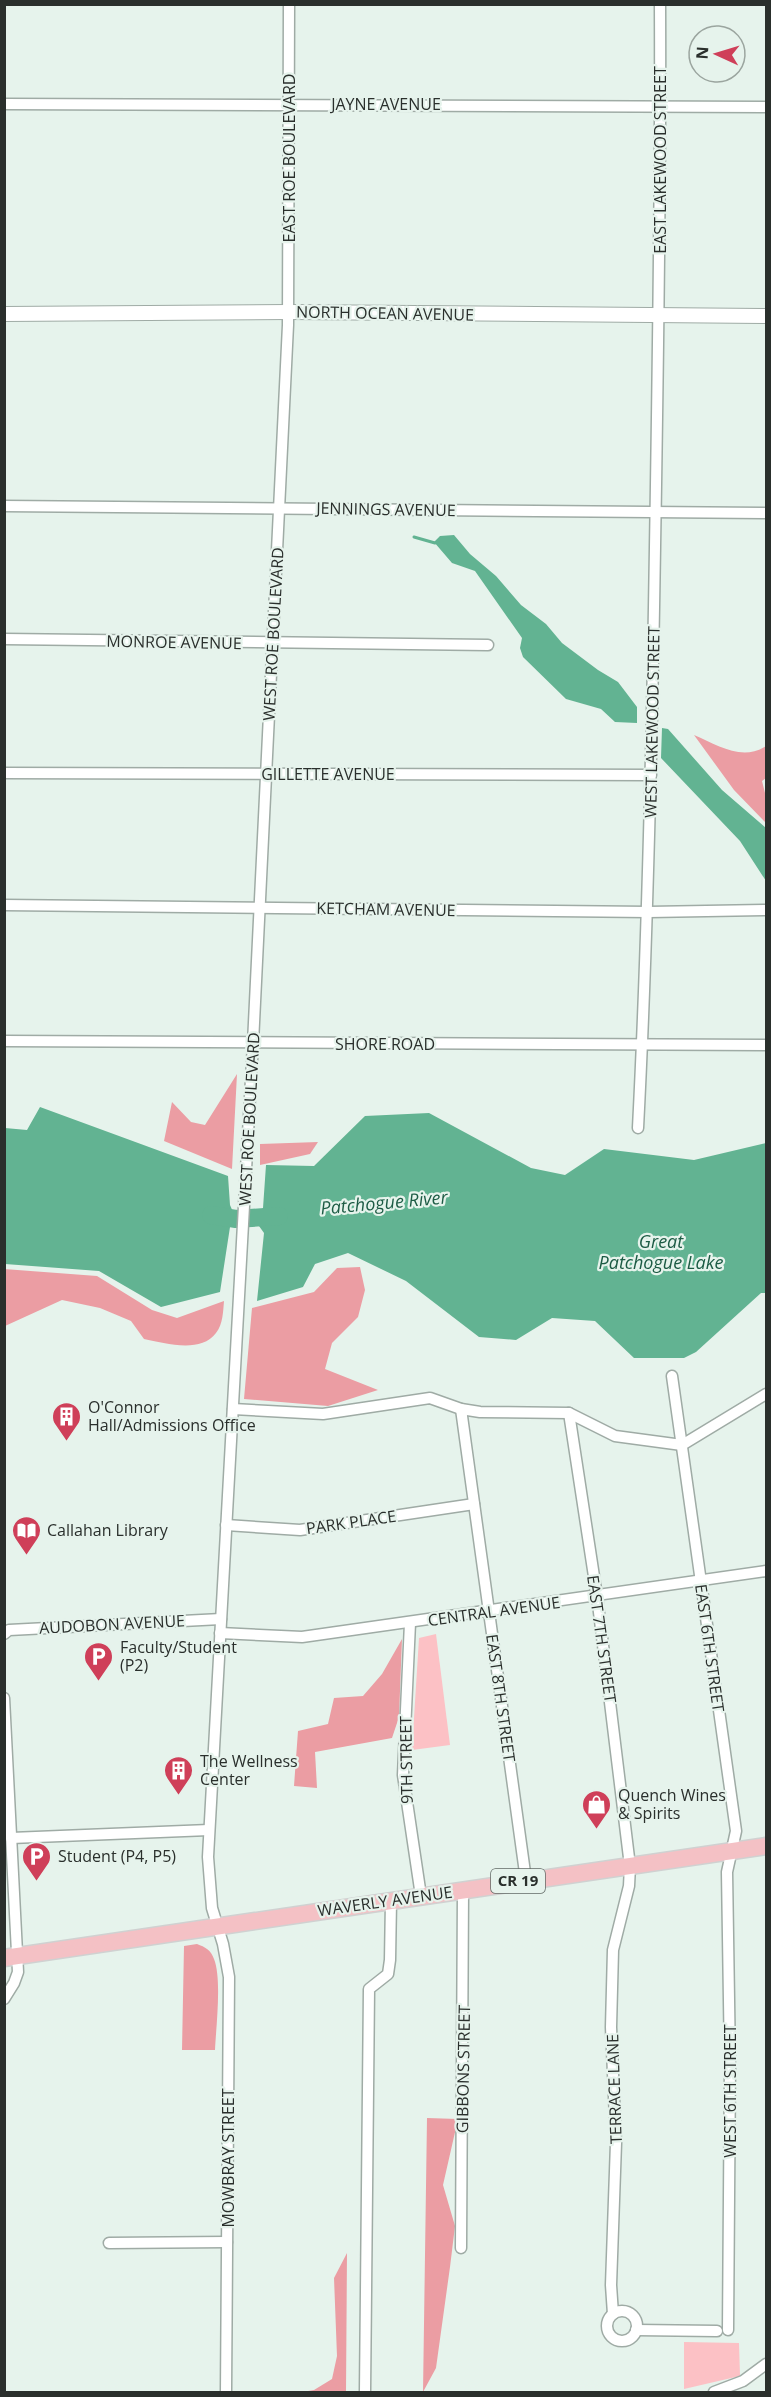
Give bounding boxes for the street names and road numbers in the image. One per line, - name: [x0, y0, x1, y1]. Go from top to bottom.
- street label: EAST LAKEWOOD STREET: [649, 66, 671, 254]
- street label: EAST ROE BOULEVARD: [278, 74, 300, 242]
- street label: JAYNE AVENUE: [329, 93, 441, 115]
- street label: NORTH OCEAN AVENUE: [296, 300, 474, 326]
- street label: JENNINGS AVENUE: [314, 497, 456, 521]
- street label: WEST ROE BOULEVARD: [257, 547, 289, 721]
- street label: WEST LAKEWOOD STREET: [639, 626, 665, 818]
- street label: MONROE AVENUE: [106, 630, 242, 654]
- street label: GILLETTE AVENUE: [261, 763, 395, 785]
- street label: KETCHAM AVENUE: [316, 897, 456, 921]
- street label: WEST ROE BOULEVARD: [233, 1032, 265, 1206]
- street label: SHORE ROAD: [335, 1033, 435, 1055]
- street label: PARK PLACE: [305, 1505, 397, 1539]
- street label: EAST 7TH STREET: [582, 1574, 622, 1704]
- street label: EAST 6TH STREET: [690, 1583, 730, 1713]
- street label: CENTRAL AVENUE: [426, 1591, 562, 1631]
- street label: AUDOBON AVENUE: [39, 1609, 185, 1639]
- street label: EAST 8TH STREET: [481, 1633, 521, 1763]
- street label: 9TH STREET: [394, 1716, 418, 1804]
- road number: CR 19: [491, 1869, 545, 1893]
- street label: WAVERLY AVENUE: [316, 1881, 454, 1921]
- street label: GIBBONS STREET: [451, 2005, 475, 2133]
- street label: WEST 6TH STREET: [719, 2024, 741, 2158]
- street label: TERRACE LANE: [601, 2034, 627, 2144]
- street label: MOWBRAY STREET: [217, 2088, 239, 2228]

